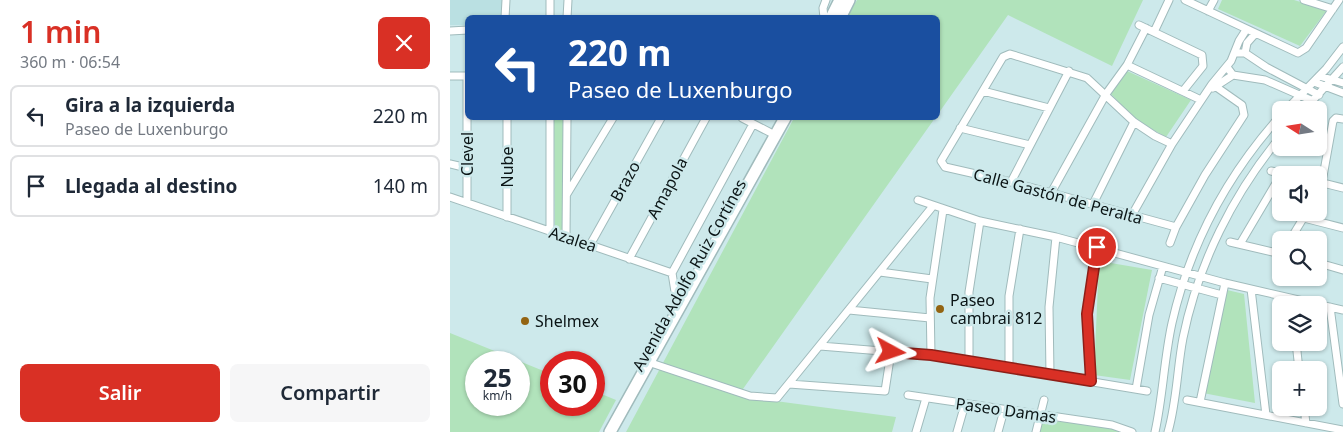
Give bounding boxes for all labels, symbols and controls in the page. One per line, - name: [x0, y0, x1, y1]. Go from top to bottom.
- text: 1 min: [20, 11, 101, 52]
- button: close: [378, 17, 430, 69]
- text: 220 m: [568, 29, 671, 76]
- icon: left: [485, 35, 550, 100]
- text: 360 m · 06:54: [20, 51, 120, 73]
- text: Paseo de Luxenburgo: [568, 74, 792, 104]
- text: Gira a la izquierda: [65, 92, 235, 118]
- north arrow: [1272, 101, 1328, 156]
- map controls: [1272, 101, 1327, 416]
- icon: left: [22, 102, 50, 130]
- text: 220 m: [373, 103, 428, 129]
- text: Paseo de Luxenburgo: [65, 118, 228, 140]
- street label: Clevel: [456, 132, 478, 176]
- street label: Nube: [496, 147, 518, 187]
- street label: Amapola: [642, 153, 692, 223]
- street label: Brazo: [605, 157, 645, 205]
- street label: Calle Gastón de Peralta: [971, 163, 1145, 229]
- button: sound: [1272, 166, 1327, 221]
- icon: arrive: [22, 172, 50, 200]
- text: Llegada al destino: [65, 173, 237, 199]
- text: 140 m: [373, 173, 428, 199]
- street label: Avenida Adolfo Ruiz Cortínes: [627, 175, 751, 375]
- street label: Azalea: [546, 221, 600, 257]
- pin: [1076, 226, 1118, 268]
- button: search: [1272, 231, 1327, 286]
- icon: arrive: [1083, 233, 1111, 261]
- place label: Paseo cambrai 812: [950, 289, 1042, 329]
- button: layers: [1272, 296, 1327, 351]
- marker: Paseo cambrai 812: [934, 303, 946, 315]
- place label: Shelmex: [535, 310, 599, 332]
- marker: Shelmex: [519, 315, 531, 327]
- position arrow: [864, 325, 916, 377]
- speed limit sign: 30: [540, 351, 605, 416]
- text: 25: [483, 360, 512, 394]
- button: +: [1272, 361, 1327, 416]
- button: Salir: [20, 364, 220, 422]
- button: Compartir: [230, 364, 430, 422]
- text: km/h: [483, 387, 512, 404]
- street label: Paseo Damas: [954, 392, 1058, 428]

